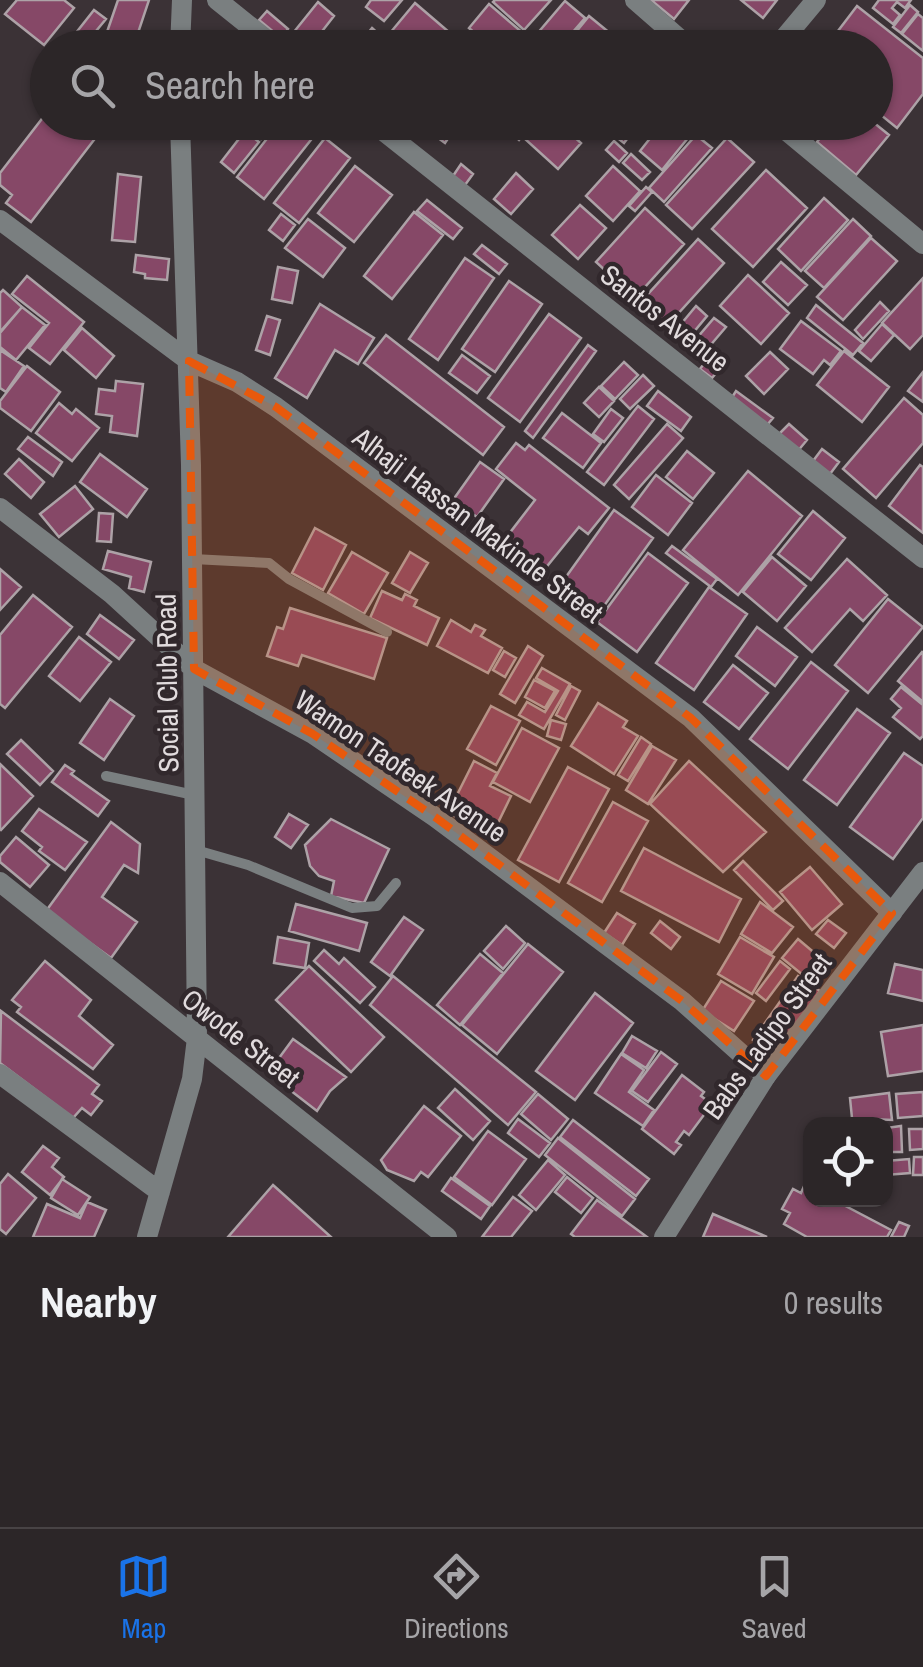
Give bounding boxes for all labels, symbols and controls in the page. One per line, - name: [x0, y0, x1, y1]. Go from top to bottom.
- search box: [30, 30, 893, 140]
- icon: search: [65, 58, 120, 113]
- text: Search here: [145, 60, 315, 111]
- street label: Santos Avenue: [593, 256, 737, 380]
- street label: Alhaji Hassan Makinde Street: [344, 418, 611, 632]
- street label: Social Club Road: [146, 593, 188, 773]
- street label: Wamon Taofeek Avenue: [288, 681, 514, 851]
- street label: Babs Ladipo Street: [694, 945, 840, 1127]
- street label: Owode Street: [174, 980, 308, 1096]
- map controls: [803, 1117, 893, 1207]
- button: locate: [803, 1117, 893, 1207]
- text: Nearby: [40, 1274, 157, 1330]
- text: 0 results: [784, 1281, 883, 1324]
- tab: Map: [116, 1549, 171, 1647]
- tab: Directions: [404, 1549, 509, 1647]
- tab: Saved: [742, 1549, 807, 1647]

